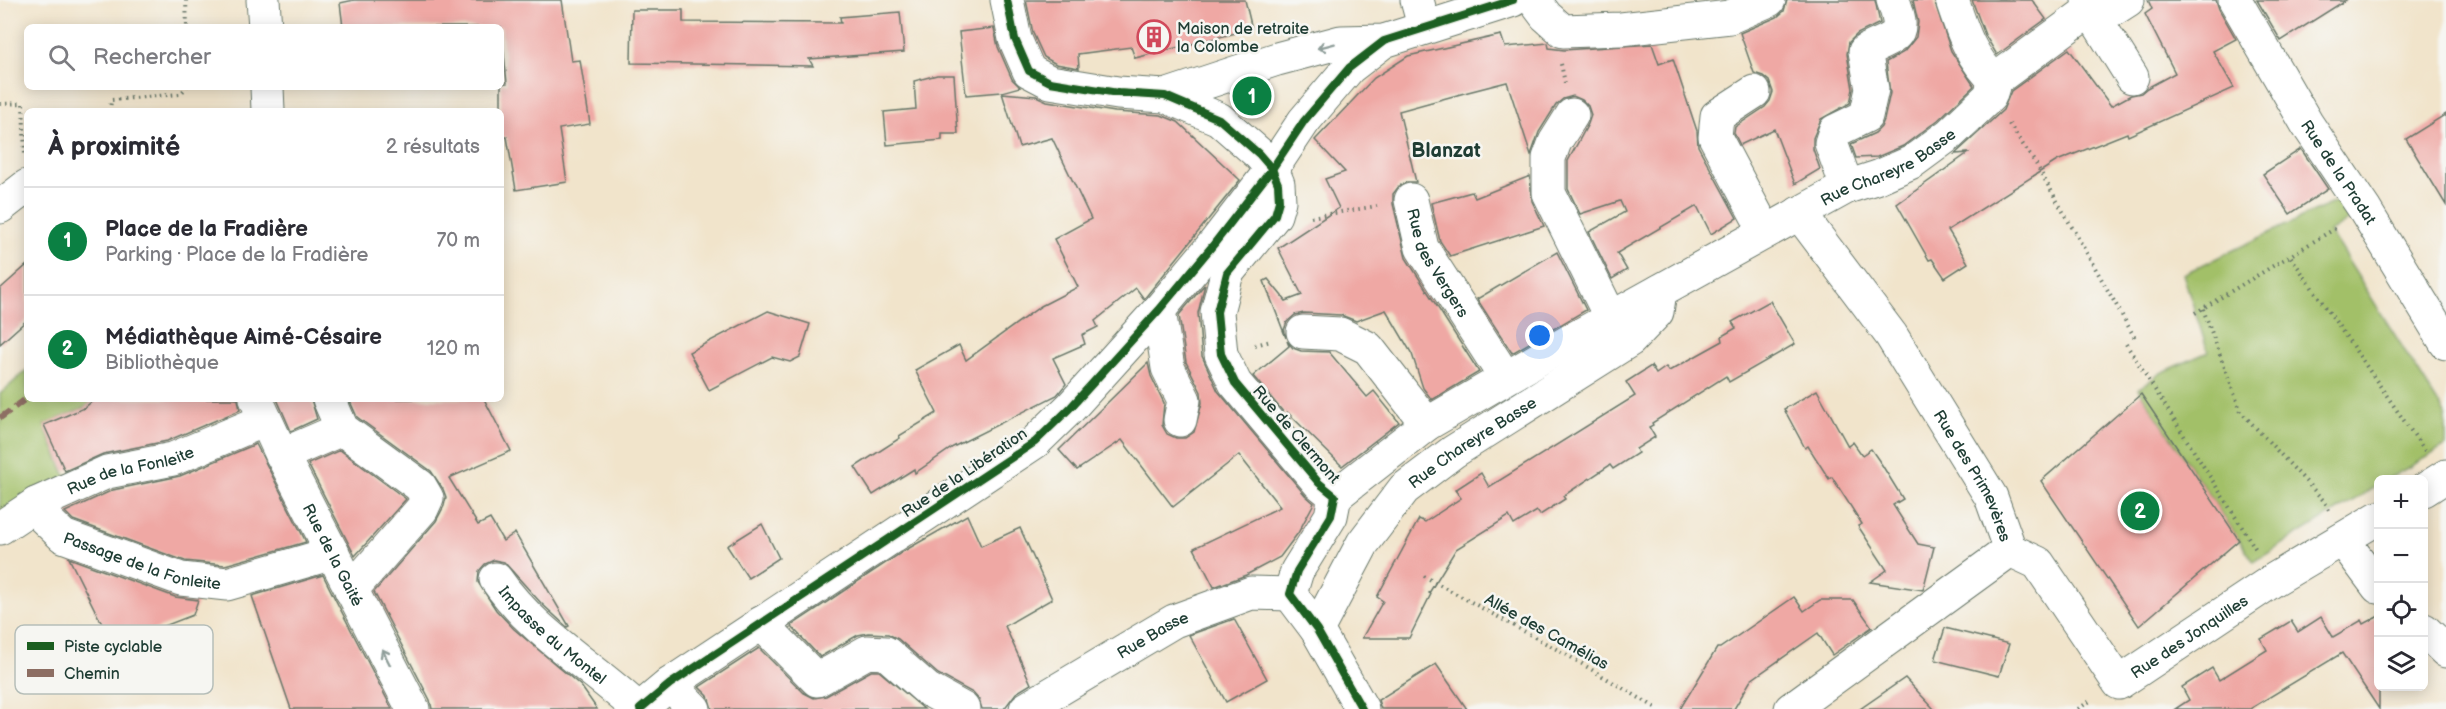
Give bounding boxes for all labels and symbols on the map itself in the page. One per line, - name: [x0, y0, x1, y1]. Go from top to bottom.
- building icon: Maison de retraite la Colombe: [1136, 19, 1172, 55]
- place label: Maison de retraite la Colombe: [1177, 20, 1309, 57]
- one-way arrow: [1317, 41, 1336, 52]
- pin: 1: [1232, 74, 1272, 118]
- street label: Rue de la Pradat: [2296, 117, 2380, 228]
- street label: Rue Chareyre Basse: [1818, 125, 1960, 211]
- district label: Blanzat: [1411, 139, 1481, 163]
- street label: Rue des Vergers: [1402, 207, 1472, 321]
- your location: [1525, 321, 1554, 350]
- street label: Rue de Clermont: [1248, 382, 1344, 488]
- street label: Rue Chareyre Basse: [1405, 393, 1541, 493]
- street label: Rue des Primevères: [1929, 407, 2014, 545]
- street label: Rue de la Libération: [899, 424, 1031, 522]
- street label: Rue de la Fonleite: [64, 443, 198, 500]
- pin: 2: [2120, 488, 2160, 534]
- street label: Rue de la Gaité: [298, 501, 367, 610]
- street label: Passage de la Fonleite: [61, 529, 222, 594]
- street label: Impasse du Montel: [494, 583, 609, 689]
- street label: Allée des Camélias: [1481, 590, 1612, 674]
- street label: Rue des Jonquilles: [2128, 592, 2252, 683]
- street label: Rue Basse: [1114, 608, 1192, 664]
- legend: [15, 625, 213, 694]
- text: Piste cyclable: [64, 638, 163, 657]
- one-way arrow: [380, 649, 392, 666]
- text: Chemin: [64, 665, 120, 684]

